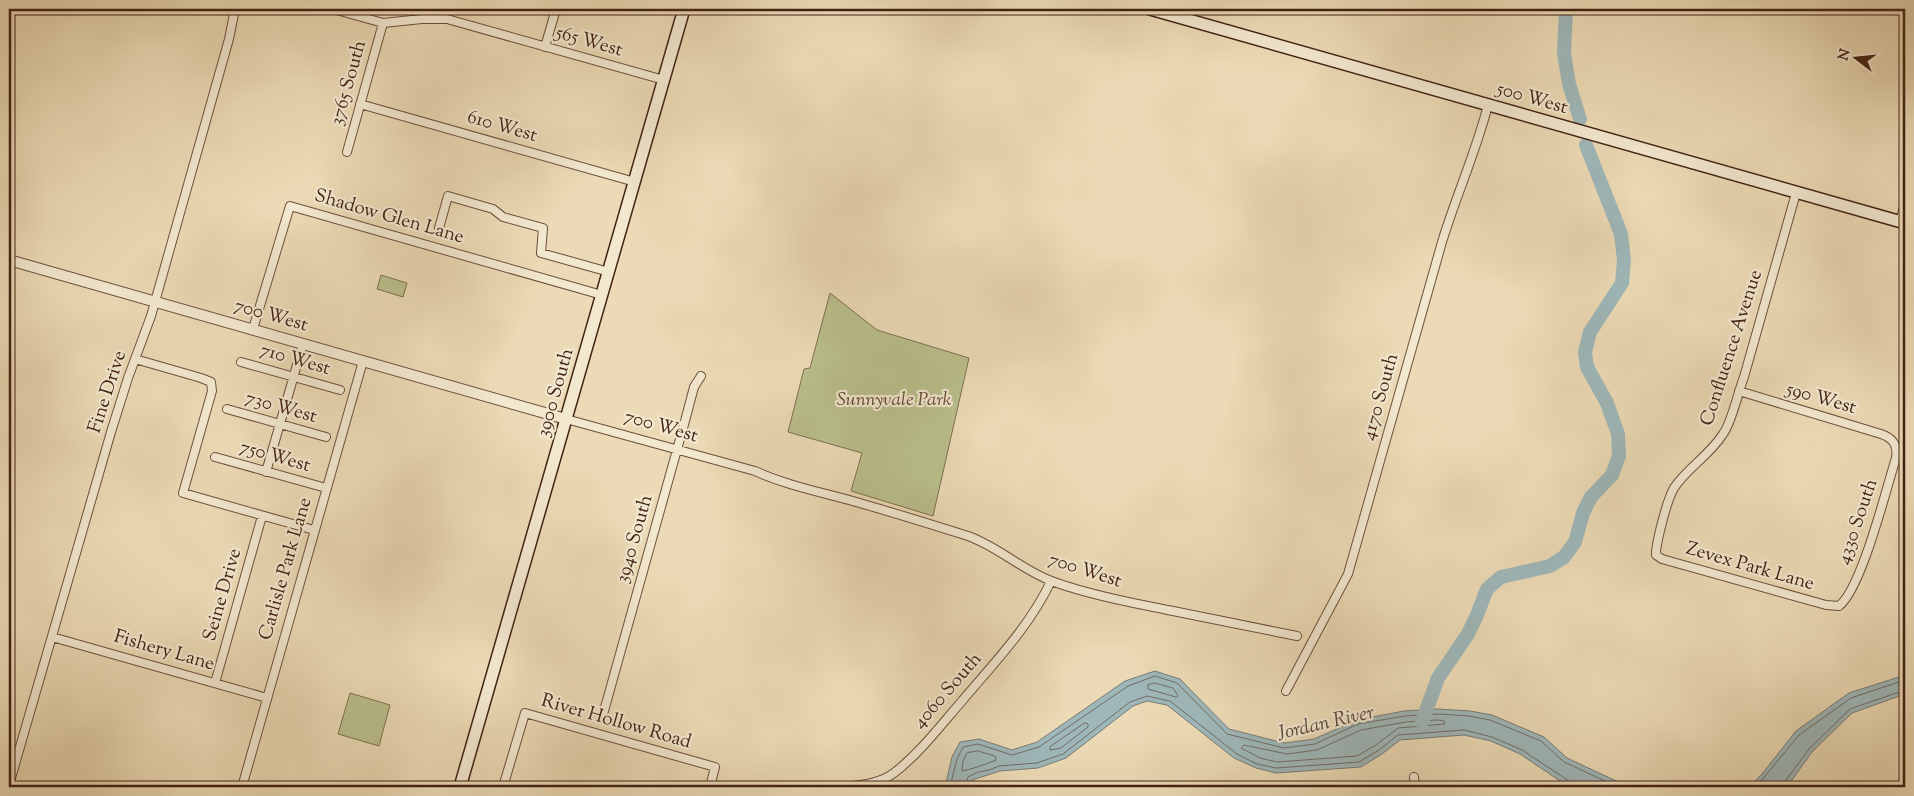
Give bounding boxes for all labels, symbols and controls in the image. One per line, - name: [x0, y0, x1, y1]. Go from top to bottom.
- street label: 565 West: [551, 19, 626, 65]
- north arrow: [1832, 32, 1882, 82]
- street label: 3765 South: [324, 37, 374, 129]
- text: N: [1834, 47, 1857, 63]
- street label: 500 West: [1492, 76, 1571, 122]
- street label: 610 West: [464, 104, 541, 150]
- street label: Shadow Glen Lane: [311, 183, 467, 251]
- street label: Confluence Avenue: [1694, 266, 1770, 429]
- street label: 700 West: [231, 293, 311, 340]
- street label: 710 West: [257, 337, 334, 383]
- street label: 3900 South: [530, 345, 582, 441]
- street label: Fine Drive: [82, 347, 134, 437]
- street label: 4170 South: [1356, 350, 1406, 444]
- street label: 590 West: [1782, 376, 1860, 422]
- street label: 730 West: [242, 385, 320, 431]
- park label: Sunnyvale Park: [837, 387, 952, 414]
- street label: 700 West: [621, 404, 701, 451]
- street label: 750 West: [237, 434, 314, 480]
- street label: 4330 South: [1831, 475, 1885, 569]
- street label: 3940 South: [610, 492, 660, 586]
- street label: Carlisle Park Lane: [253, 494, 319, 643]
- street label: Zevex Park Lane: [1683, 536, 1817, 598]
- street label: Seine Drive: [197, 545, 249, 644]
- street label: 700 West: [1045, 547, 1125, 596]
- street label: Fishery Lane: [110, 624, 218, 678]
- street label: 4060 South: [907, 647, 989, 735]
- street label: River Hollow Road: [538, 688, 694, 756]
- water label: Jordan River: [1274, 699, 1377, 749]

